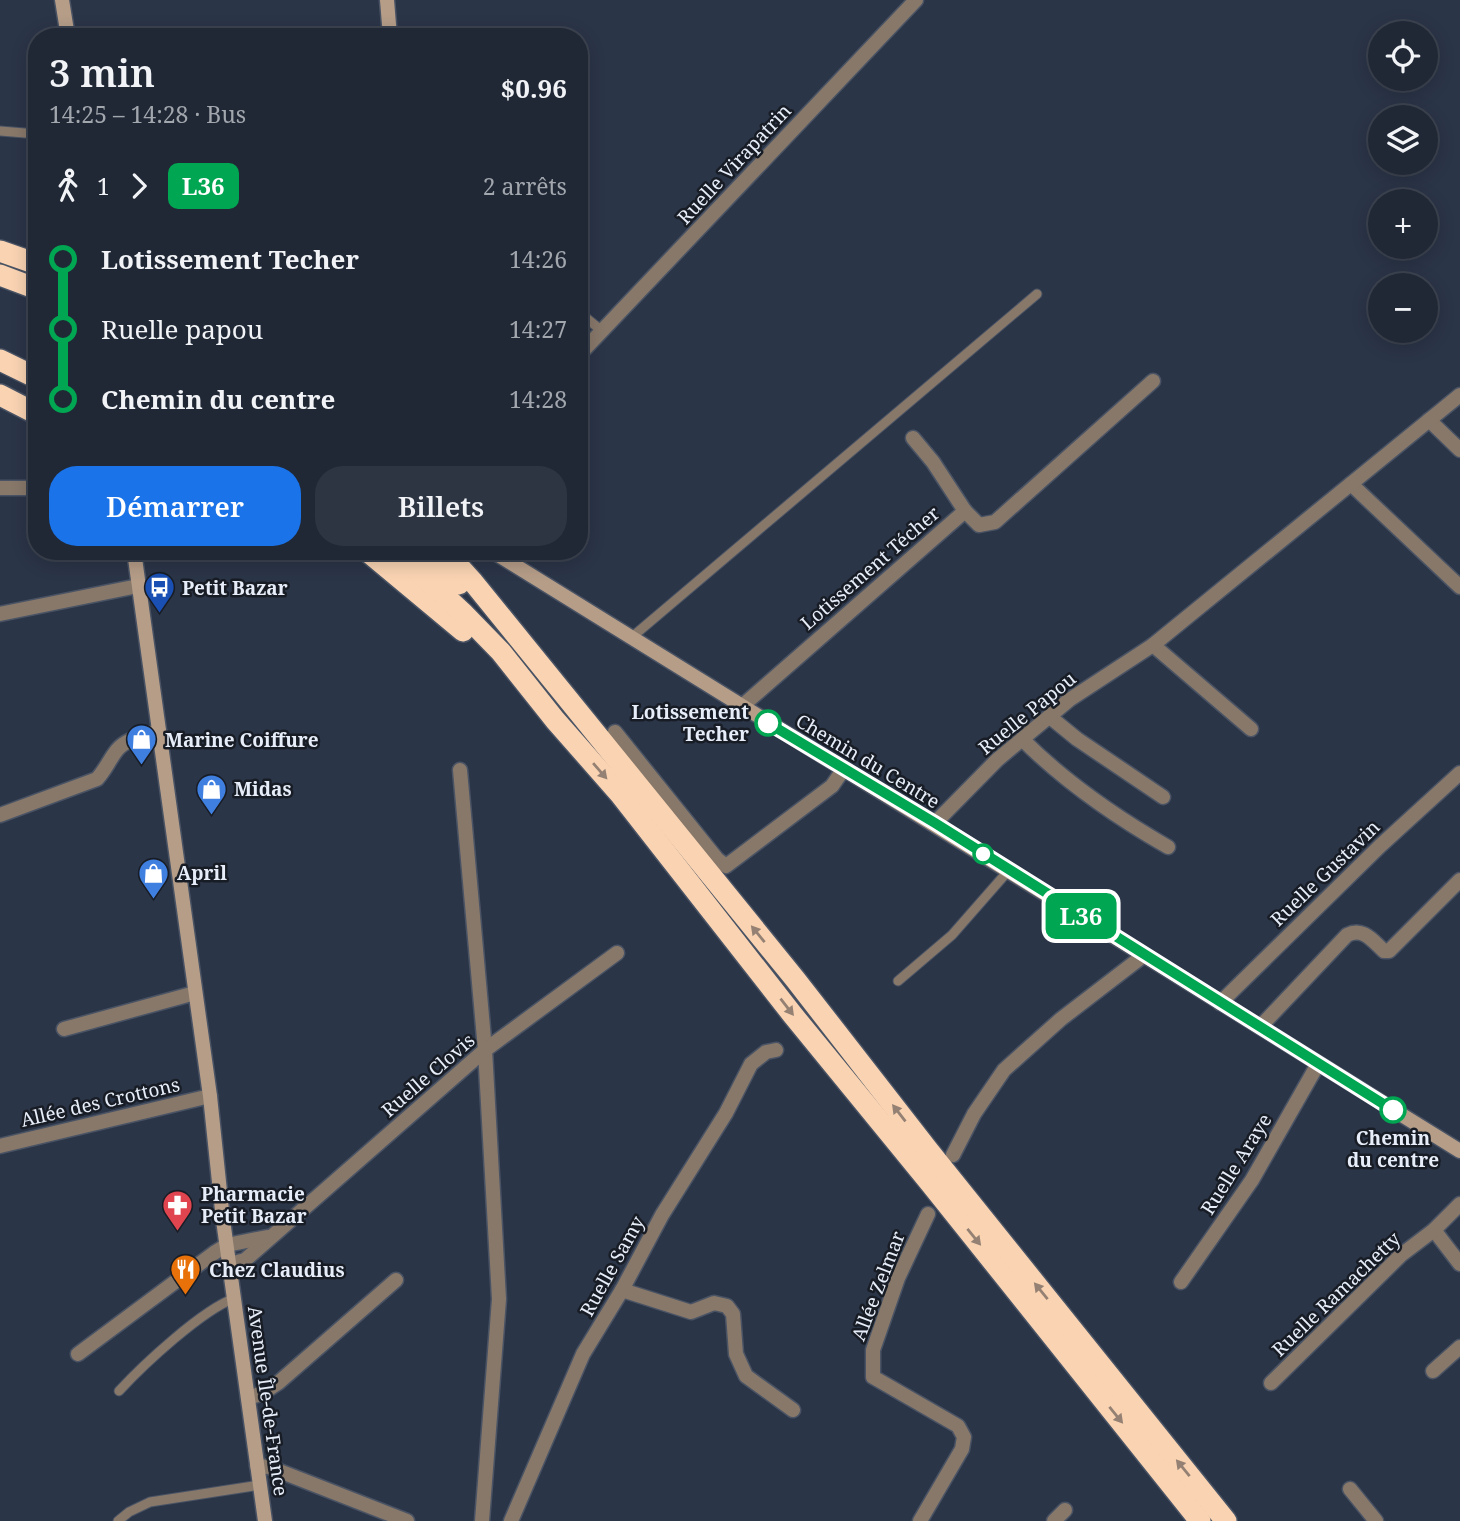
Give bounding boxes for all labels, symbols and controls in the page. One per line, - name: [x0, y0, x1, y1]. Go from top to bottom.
- map controls: [1368, 21, 1438, 343]
- button: locate: [1368, 21, 1438, 91]
- text: 3 min: [49, 46, 155, 98]
- text: $0.96: [501, 70, 567, 106]
- text: 14:25 – 14:28 · Bus: [49, 98, 246, 130]
- street label: Ruelle Virapatrin: [671, 98, 797, 230]
- button: layers: [1368, 105, 1438, 175]
- icon: walk: [49, 167, 87, 205]
- icon: forward: [120, 167, 158, 205]
- text: L36: [182, 169, 225, 202]
- text: 1: [97, 170, 110, 202]
- text: 2 arrêts: [483, 170, 567, 202]
- button: +: [1368, 189, 1438, 259]
- text: Lotissement Techer: [101, 241, 359, 277]
- text: 14:26: [509, 243, 567, 275]
- button: −: [1368, 273, 1438, 343]
- text: Ruelle papou: [101, 311, 263, 347]
- text: 14:27: [509, 313, 567, 345]
- text: Chemin du centre: [101, 381, 335, 417]
- text: 14:28: [509, 383, 567, 415]
- button: Démarrer: [49, 466, 301, 546]
- button: Billets: [315, 466, 567, 546]
- street label: Lotissement Técher: [795, 500, 945, 636]
- bus stop icon: Petit Bazar: [142, 571, 176, 615]
- place label: Petit Bazar: [182, 575, 288, 601]
- street label: Ruelle Papou: [973, 666, 1081, 760]
- place label: Lotissement Techer: [631, 699, 749, 747]
- street label: Chemin du Centre: [791, 708, 945, 814]
- marker: Lotissement Techer: [755, 710, 781, 736]
- shop icon: Marine Coiffure: [125, 723, 159, 767]
- place label: Marine Coiffure: [165, 727, 319, 753]
- one-way arrow: [592, 763, 607, 780]
- shop icon: Midas: [194, 772, 228, 816]
- place label: Midas: [234, 776, 292, 802]
- street label: Ruelle Gustavin: [1265, 814, 1385, 932]
- unlabelled marker: [973, 844, 993, 864]
- shop icon: April: [137, 856, 171, 900]
- place label: April: [177, 860, 227, 886]
- line badge: L36: [1041, 893, 1121, 939]
- text: L36: [1060, 899, 1102, 932]
- one-way arrow: [751, 926, 766, 943]
- one-way arrow: [779, 998, 794, 1016]
- street label: Ruelle Clovis: [376, 1027, 480, 1123]
- street label: Allée des Crottons: [18, 1071, 182, 1133]
- marker: Chemin du centre: [1380, 1097, 1406, 1123]
- one-way arrow: [892, 1104, 907, 1122]
- street label: Ruelle Araye: [1195, 1108, 1277, 1220]
- place label: Chemin du centre: [1347, 1125, 1439, 1173]
- place label: Pharmacie Petit Bazar: [201, 1181, 307, 1229]
- pharmacy icon: Pharmacie Petit Bazar: [161, 1188, 195, 1232]
- street label: Ruelle Samy: [574, 1211, 650, 1321]
- street label: Ruelle Ramachetty: [1266, 1226, 1406, 1362]
- street label: Allée Zelmar: [845, 1227, 911, 1345]
- one-way arrow: [966, 1227, 981, 1245]
- restaurant icon: Chez Claudius: [169, 1253, 203, 1297]
- place label: Chez Claudius: [209, 1257, 345, 1283]
- one-way arrow: [1034, 1282, 1048, 1300]
- street label: Avenue Île-de-France: [242, 1304, 294, 1498]
- one-way arrow: [1108, 1405, 1123, 1423]
- one-way arrow: [1176, 1460, 1191, 1477]

